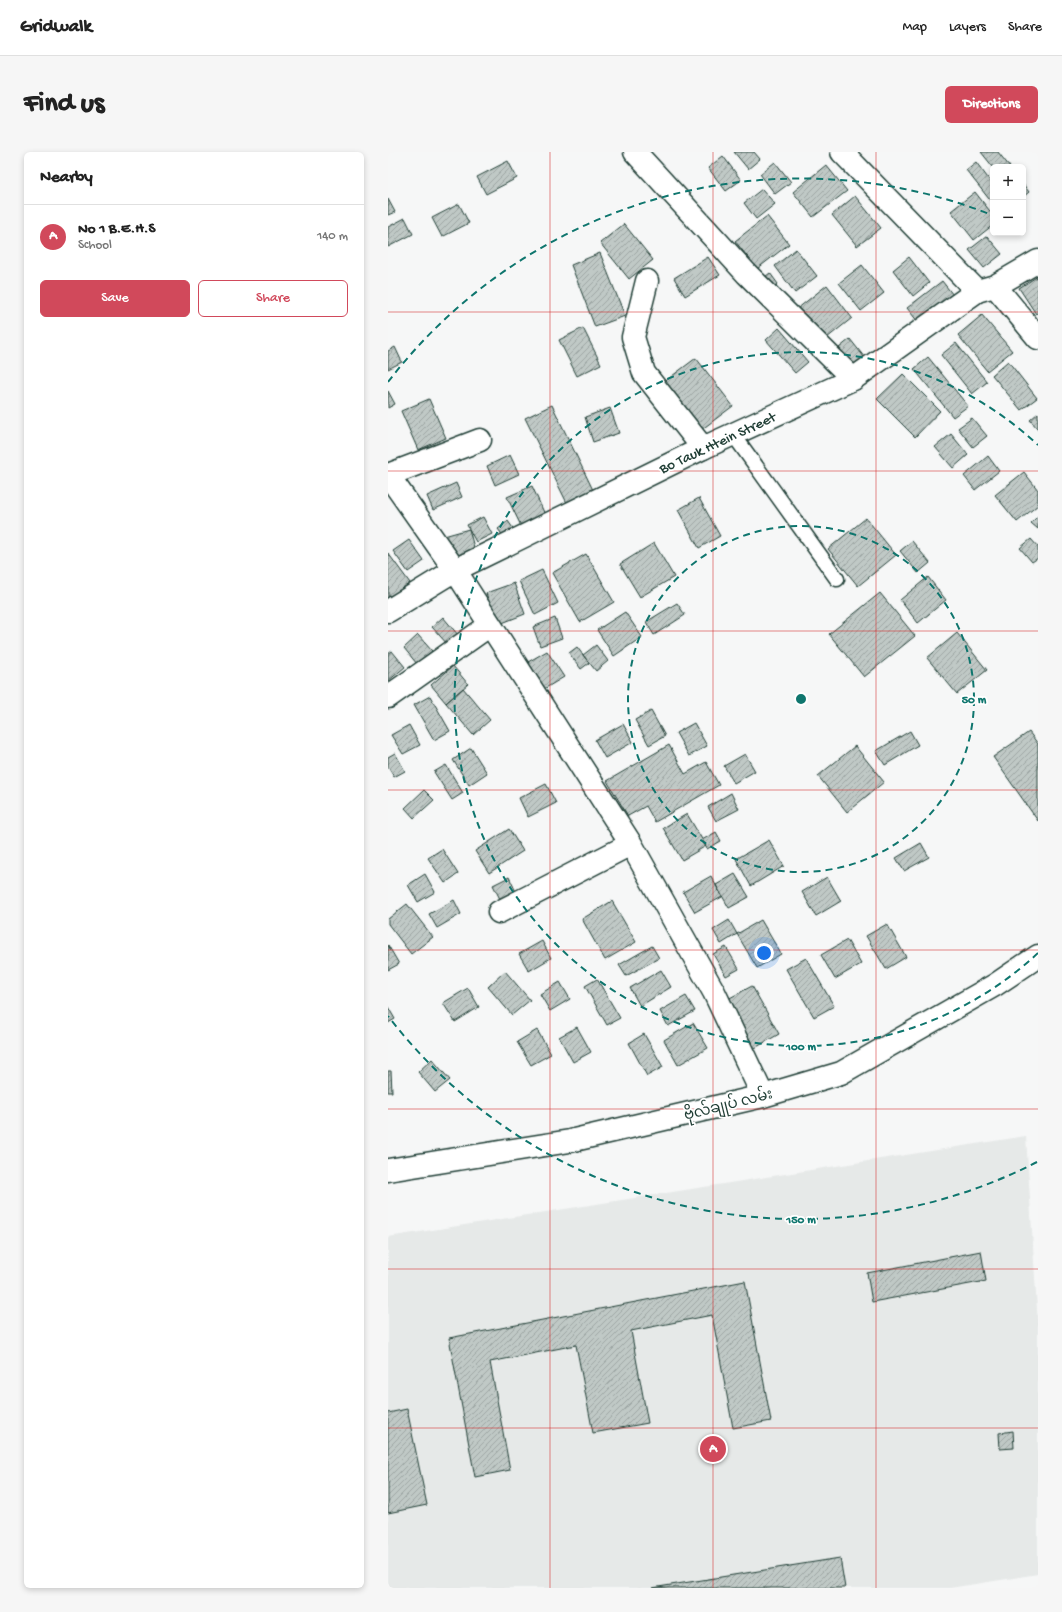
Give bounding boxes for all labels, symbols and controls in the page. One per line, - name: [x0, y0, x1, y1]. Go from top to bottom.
- text: Gridwalk: [20, 16, 92, 39]
- text: Map: [903, 19, 927, 36]
- text: Layers: [949, 19, 986, 36]
- text: Share: [1008, 19, 1042, 36]
- button: Directions: [945, 86, 1038, 123]
- text: Find us: [24, 88, 104, 121]
- map controls: [990, 164, 1026, 236]
- button: +: [990, 164, 1026, 200]
- text: Nearby: [40, 168, 93, 188]
- button: −: [990, 200, 1026, 236]
- text: No 1 B.E.H.S: [78, 220, 155, 238]
- text: A: [49, 229, 57, 244]
- text: 140 m: [317, 229, 348, 244]
- text: School: [78, 238, 112, 253]
- button: Save: [40, 280, 190, 317]
- button: Share: [198, 280, 348, 317]
- street label: Bo Tauk Htein Street: [656, 408, 781, 479]
- centre of rings: [794, 692, 808, 706]
- text: 50 m: [962, 694, 987, 708]
- your location: [754, 943, 774, 963]
- text: 100 m: [785, 1041, 816, 1055]
- street label: ဗိုလ်ချုပ် လမ်း: [682, 1083, 775, 1127]
- text: 150 m: [785, 1214, 816, 1228]
- pin: A: [700, 1434, 726, 1464]

